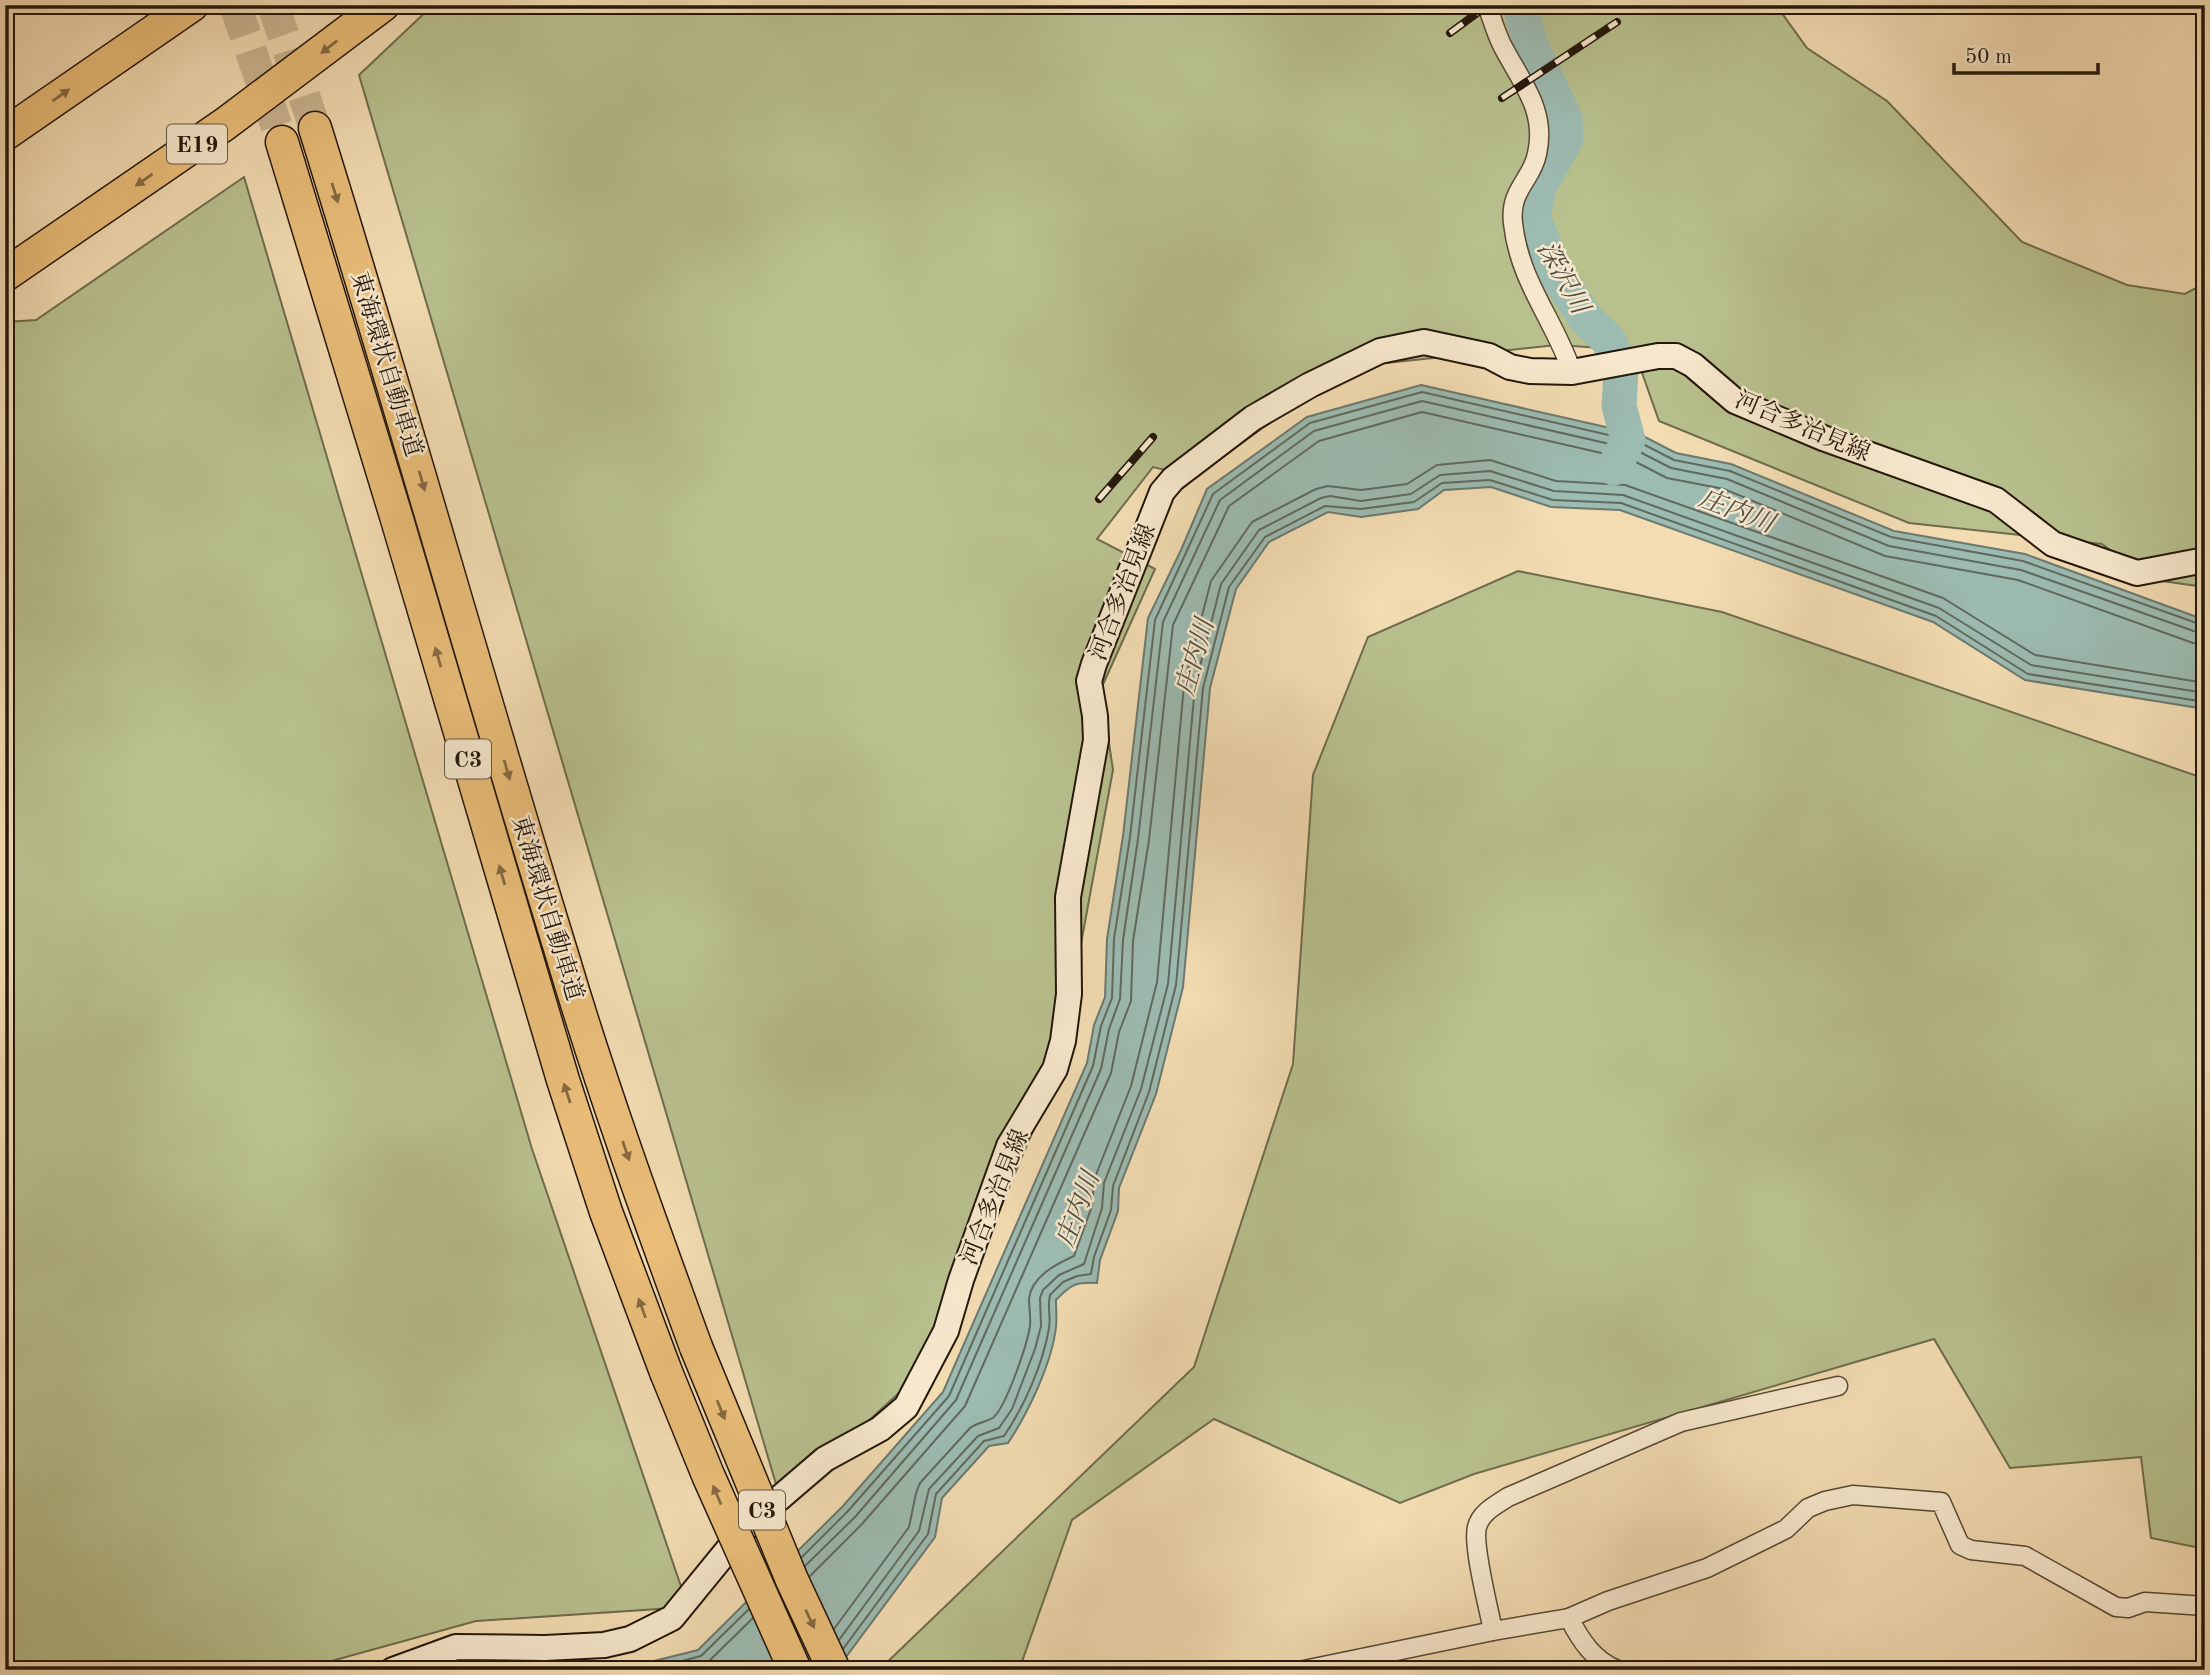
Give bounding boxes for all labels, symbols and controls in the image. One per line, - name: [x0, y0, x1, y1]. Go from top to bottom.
- scale bar: [1954, 32, 2098, 76]
- one-way arrow: [320, 40, 338, 54]
- text: 50 m: [1965, 47, 2012, 68]
- one-way arrow: [52, 89, 71, 102]
- road number: E19: [167, 125, 227, 164]
- one-way arrow: [135, 173, 153, 187]
- one-way arrow: [331, 183, 341, 204]
- water label: 深沢川: [1532, 237, 1596, 321]
- street label: 東海環状自動車道: [346, 268, 427, 460]
- street label: 河合多治見線: [1731, 386, 1874, 467]
- one-way arrow: [418, 471, 428, 492]
- water label: 庄内川: [1695, 484, 1781, 539]
- street label: 河合多治見線: [1084, 520, 1161, 664]
- water label: 庄内川: [1171, 613, 1220, 699]
- one-way arrow: [432, 646, 442, 667]
- road number: C3: [445, 740, 491, 778]
- one-way arrow: [502, 759, 513, 781]
- street label: 東海環状自動車道: [507, 812, 588, 1004]
- one-way arrow: [496, 865, 506, 886]
- one-way arrow: [562, 1082, 572, 1103]
- street label: 河合多治見線: [955, 1125, 1034, 1269]
- one-way arrow: [621, 1141, 631, 1162]
- water label: 庄内川: [1051, 1165, 1106, 1251]
- one-way arrow: [636, 1298, 647, 1319]
- one-way arrow: [715, 1400, 726, 1421]
- one-way arrow: [711, 1485, 722, 1506]
- road number: C3: [739, 1490, 785, 1530]
- one-way arrow: [804, 1609, 816, 1629]

